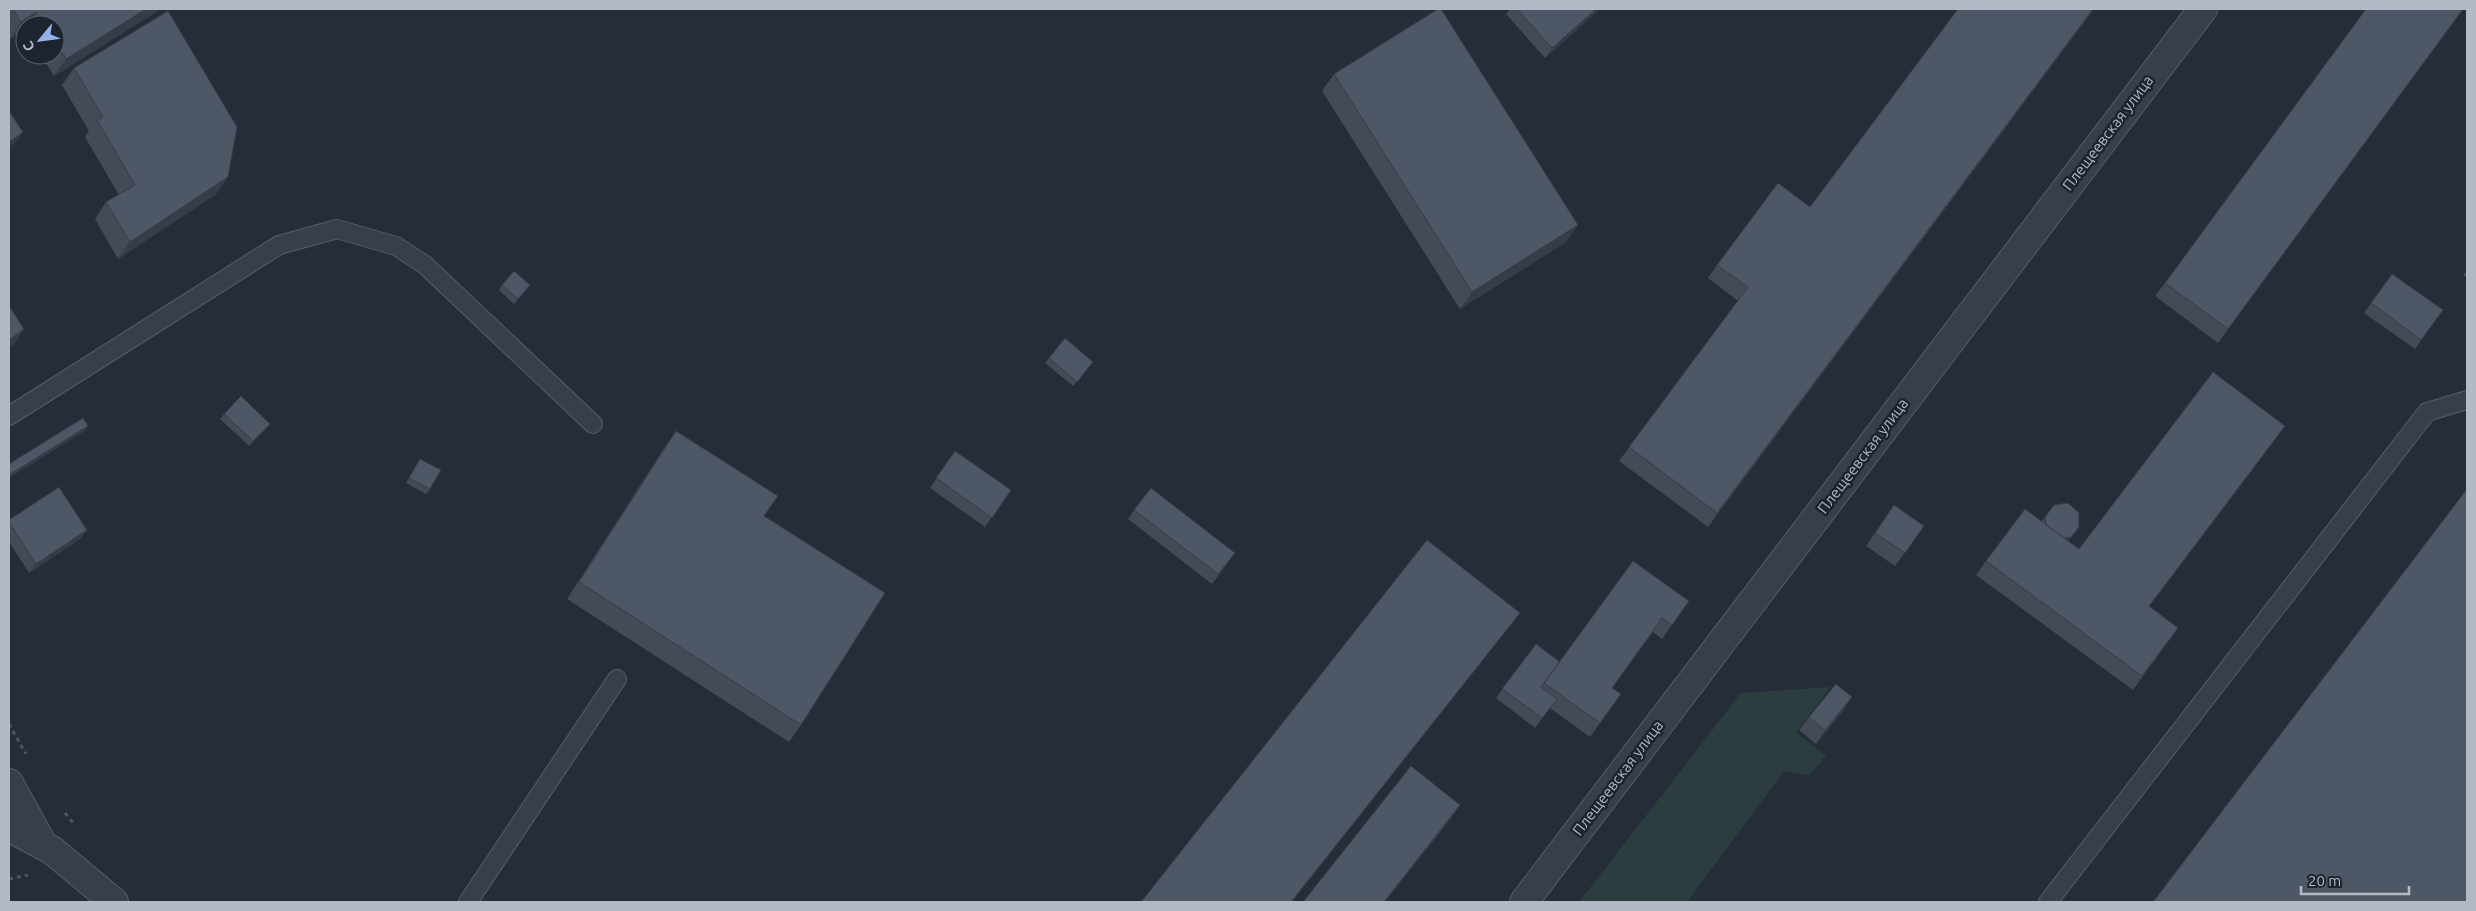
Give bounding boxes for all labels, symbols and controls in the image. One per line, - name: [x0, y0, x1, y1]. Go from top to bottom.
- north arrow: [15, 15, 65, 65]
- text: С: [19, 38, 38, 54]
- street label: Плещеевская улица: [2059, 72, 2156, 194]
- street label: Плещеевская улица: [1814, 395, 1911, 517]
- street label: Плещеевская улица: [1569, 717, 1666, 839]
- scale bar: [2301, 864, 2408, 896]
- text: 20 m: [2308, 872, 2341, 889]

